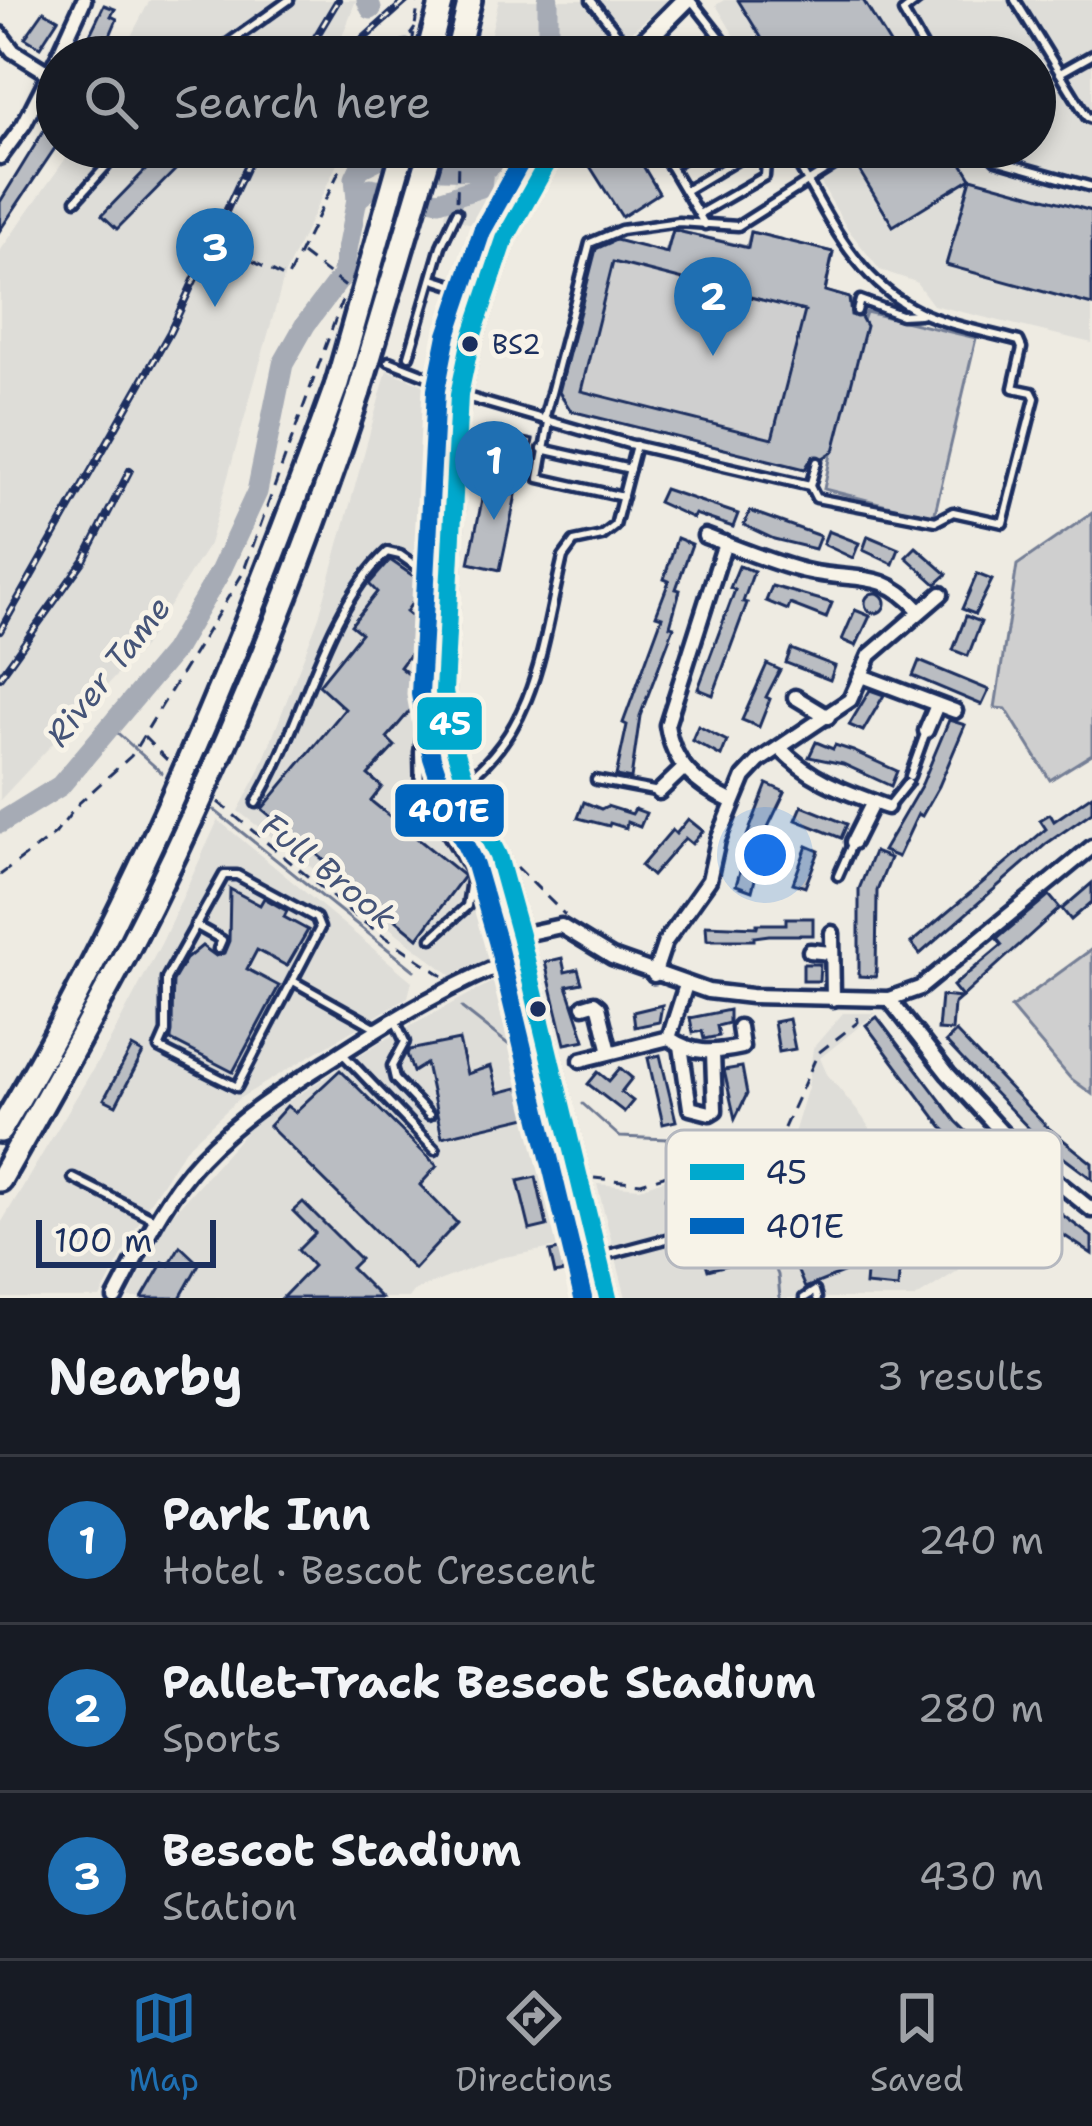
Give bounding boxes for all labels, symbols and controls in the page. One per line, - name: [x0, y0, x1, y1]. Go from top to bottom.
- search box: [36, 36, 1056, 168]
- icon: search: [78, 69, 144, 135]
- text: Search here: [174, 72, 431, 132]
- pin: 3: [176, 208, 254, 307]
- pin: 2: [674, 257, 752, 356]
- place label: BS2: [492, 326, 541, 363]
- marker: BS2: [459, 333, 481, 355]
- pin: 1: [455, 421, 533, 520]
- water label: River Tame: [35, 587, 181, 755]
- line badge: 45: [415, 695, 484, 752]
- text: 45: [429, 701, 471, 746]
- line badge: 401E: [393, 782, 506, 839]
- text: 401E: [408, 788, 490, 833]
- water label: Full Brook: [252, 803, 406, 939]
- your location: [735, 825, 795, 885]
- unlabelled marker: [527, 998, 549, 1020]
- legend: [666, 1130, 1062, 1268]
- text: 45: [765, 1150, 807, 1195]
- text: 401E: [765, 1204, 844, 1249]
- scale bar: [36, 1214, 216, 1267]
- text: 100 m: [54, 1218, 153, 1263]
- text: Nearby: [48, 1342, 243, 1410]
- text: 3 results: [877, 1350, 1044, 1402]
- text: Park Inn: [162, 1484, 371, 1544]
- text: 1: [78, 1514, 96, 1566]
- text: 240 m: [918, 1514, 1044, 1566]
- text: Hotel · Bescot Crescent: [162, 1544, 596, 1596]
- text: Pallet-Track Bescot Stadium: [162, 1652, 816, 1712]
- text: 2: [73, 1682, 101, 1734]
- text: 280 m: [917, 1682, 1044, 1734]
- text: Sports: [162, 1712, 282, 1764]
- text: Bescot Stadium: [162, 1820, 521, 1880]
- text: 3: [73, 1850, 101, 1902]
- text: 430 m: [919, 1850, 1044, 1902]
- text: Station: [162, 1880, 297, 1932]
- tab: Map: [128, 1985, 199, 2102]
- tab: Directions: [456, 1985, 613, 2102]
- tab: Saved: [870, 1985, 964, 2102]

